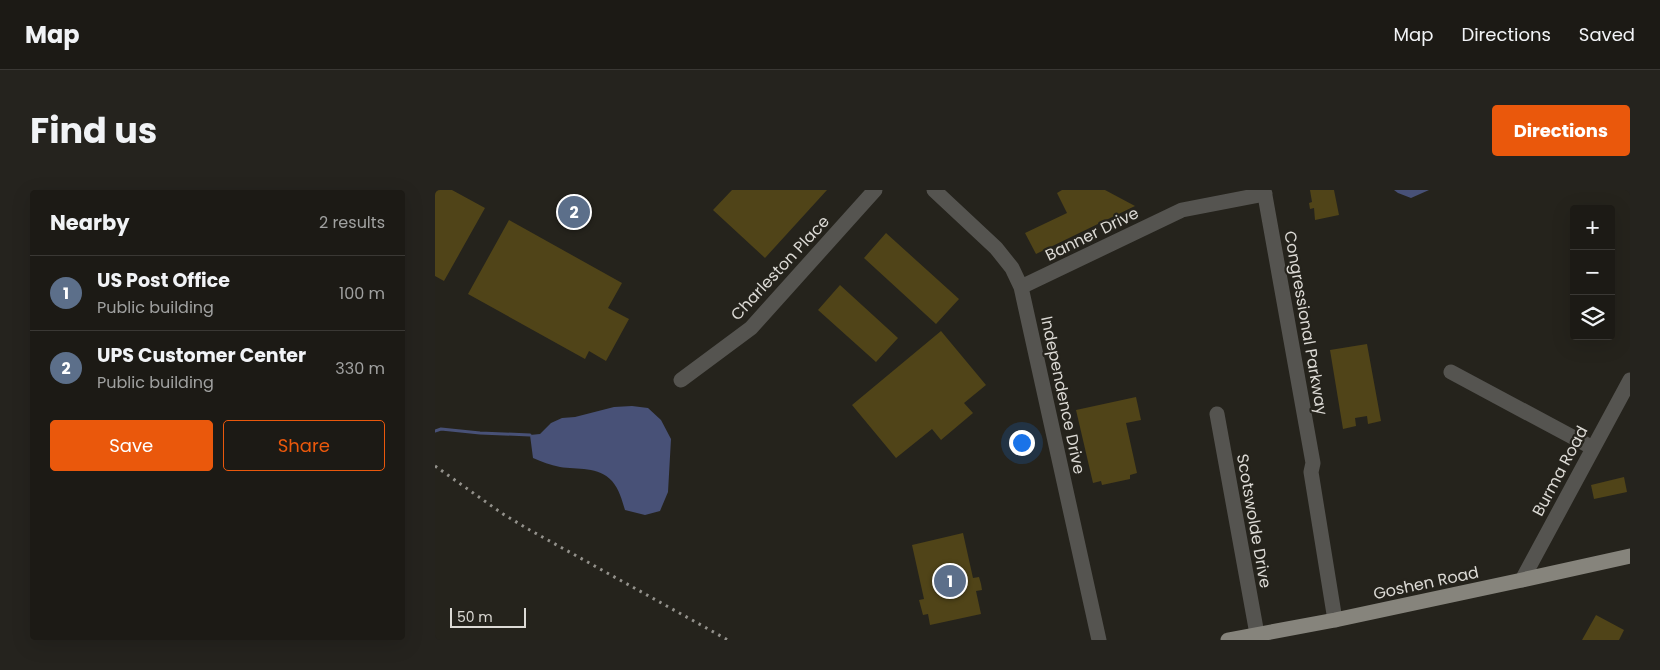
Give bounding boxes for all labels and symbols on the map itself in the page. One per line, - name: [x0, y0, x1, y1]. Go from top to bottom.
- pin: 2: [558, 193, 590, 231]
- street label: Banner Drive: [1041, 201, 1143, 267]
- street label: Charleston Place: [725, 210, 835, 326]
- street label: Congressional Parkway: [1278, 229, 1334, 417]
- street label: Independence Drive: [1035, 314, 1091, 476]
- street label: Burma Road: [1527, 422, 1593, 520]
- your location: [1009, 430, 1035, 456]
- street label: Scotswolde Drive: [1231, 452, 1277, 590]
- street label: Goshen Road: [1371, 561, 1481, 605]
- pin: 1: [934, 562, 966, 600]
- scale bar: [450, 605, 526, 628]

